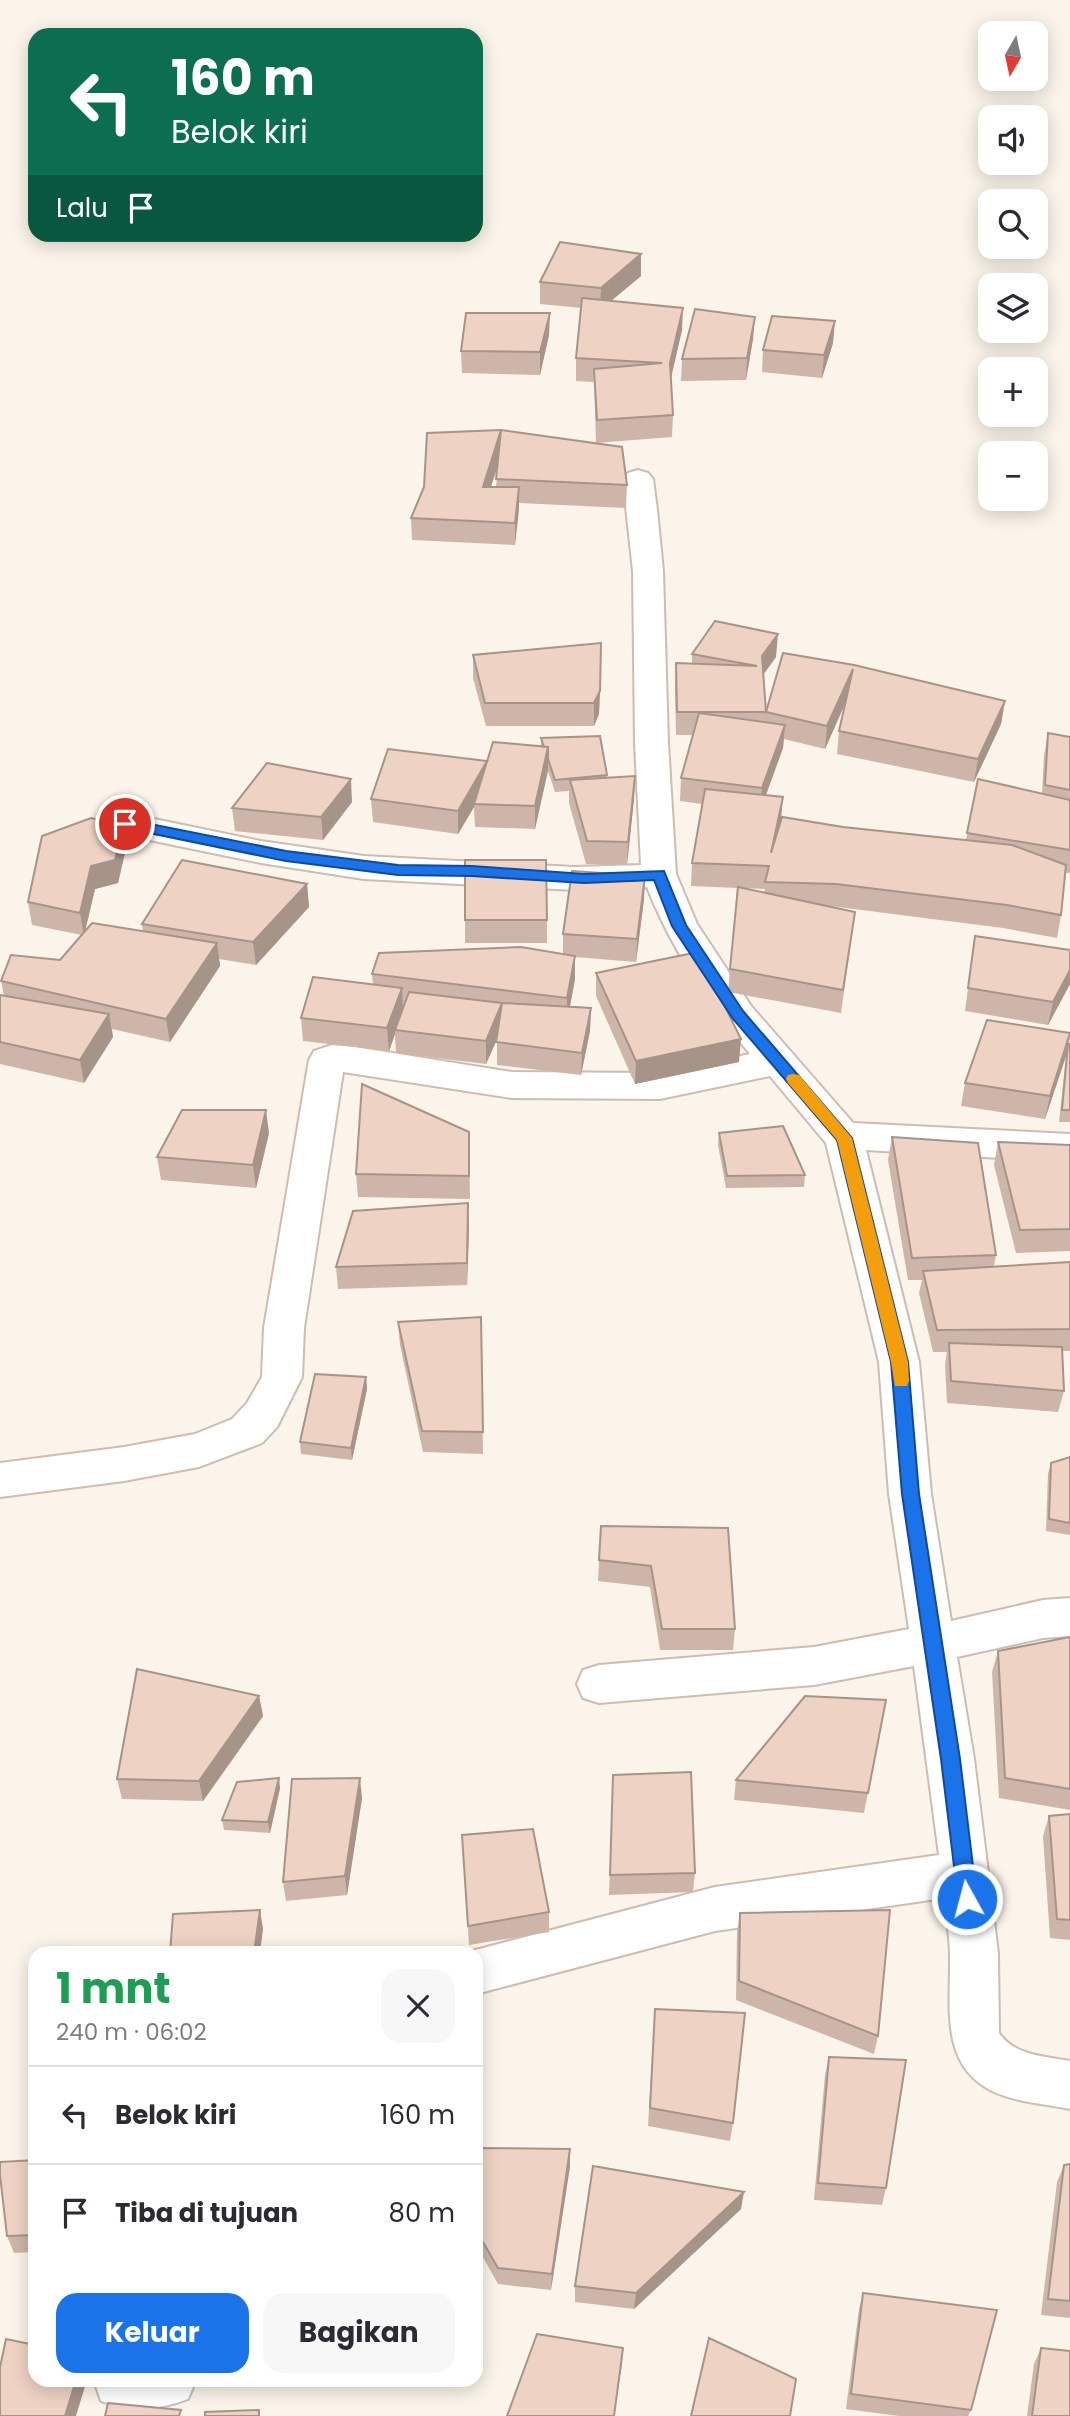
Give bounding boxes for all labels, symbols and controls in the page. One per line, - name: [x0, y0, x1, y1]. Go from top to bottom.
- north arrow: [978, 21, 1048, 91]
- map controls: [978, 21, 1048, 511]
- text: 160 m: [171, 44, 315, 112]
- icon: left: [56, 56, 147, 147]
- button: sound: [978, 105, 1048, 175]
- text: Belok kiri: [171, 109, 308, 154]
- icon: arrive: [122, 189, 160, 227]
- button: search: [978, 189, 1048, 259]
- text: Lalu: [56, 190, 108, 226]
- button: layers: [978, 273, 1048, 343]
- button: +: [978, 357, 1048, 427]
- button: −: [978, 441, 1048, 511]
- pin: [95, 794, 155, 854]
- icon: arrive: [106, 805, 144, 843]
- position arrow: [930, 1862, 1004, 1936]
- text: 1 mnt: [56, 1959, 171, 2018]
- button: close: [381, 1969, 455, 2043]
- text: 240 m · 06:02: [56, 2016, 207, 2048]
- icon: left: [56, 2096, 94, 2134]
- text: Belok kiri: [115, 2097, 237, 2133]
- text: 160 m: [380, 2097, 455, 2133]
- icon: arrive: [56, 2194, 94, 2232]
- text: Tiba di tujuan: [115, 2195, 298, 2231]
- text: 80 m: [389, 2195, 455, 2231]
- button: Keluar: [56, 2293, 249, 2373]
- button: Bagikan: [263, 2293, 455, 2373]

